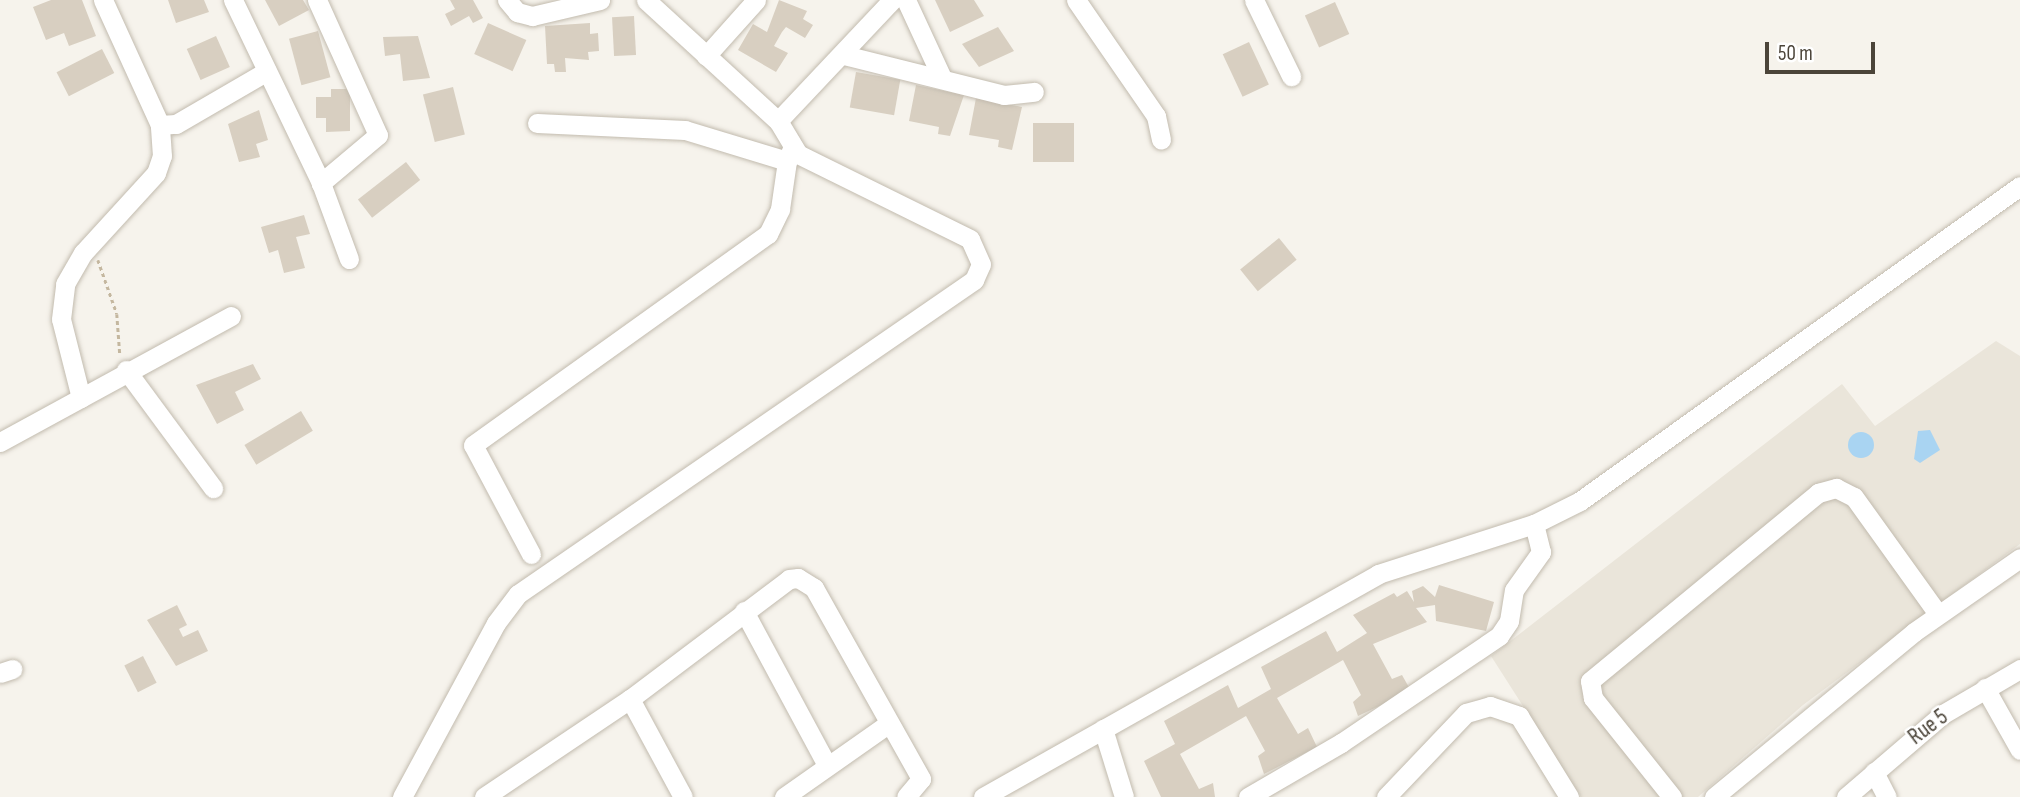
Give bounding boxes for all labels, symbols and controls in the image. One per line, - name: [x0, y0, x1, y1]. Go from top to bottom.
- scale bar: [1768, 28, 1878, 72]
- text: 50 m: [1778, 41, 1813, 66]
- street label: Rue 5: [1903, 703, 1953, 751]

